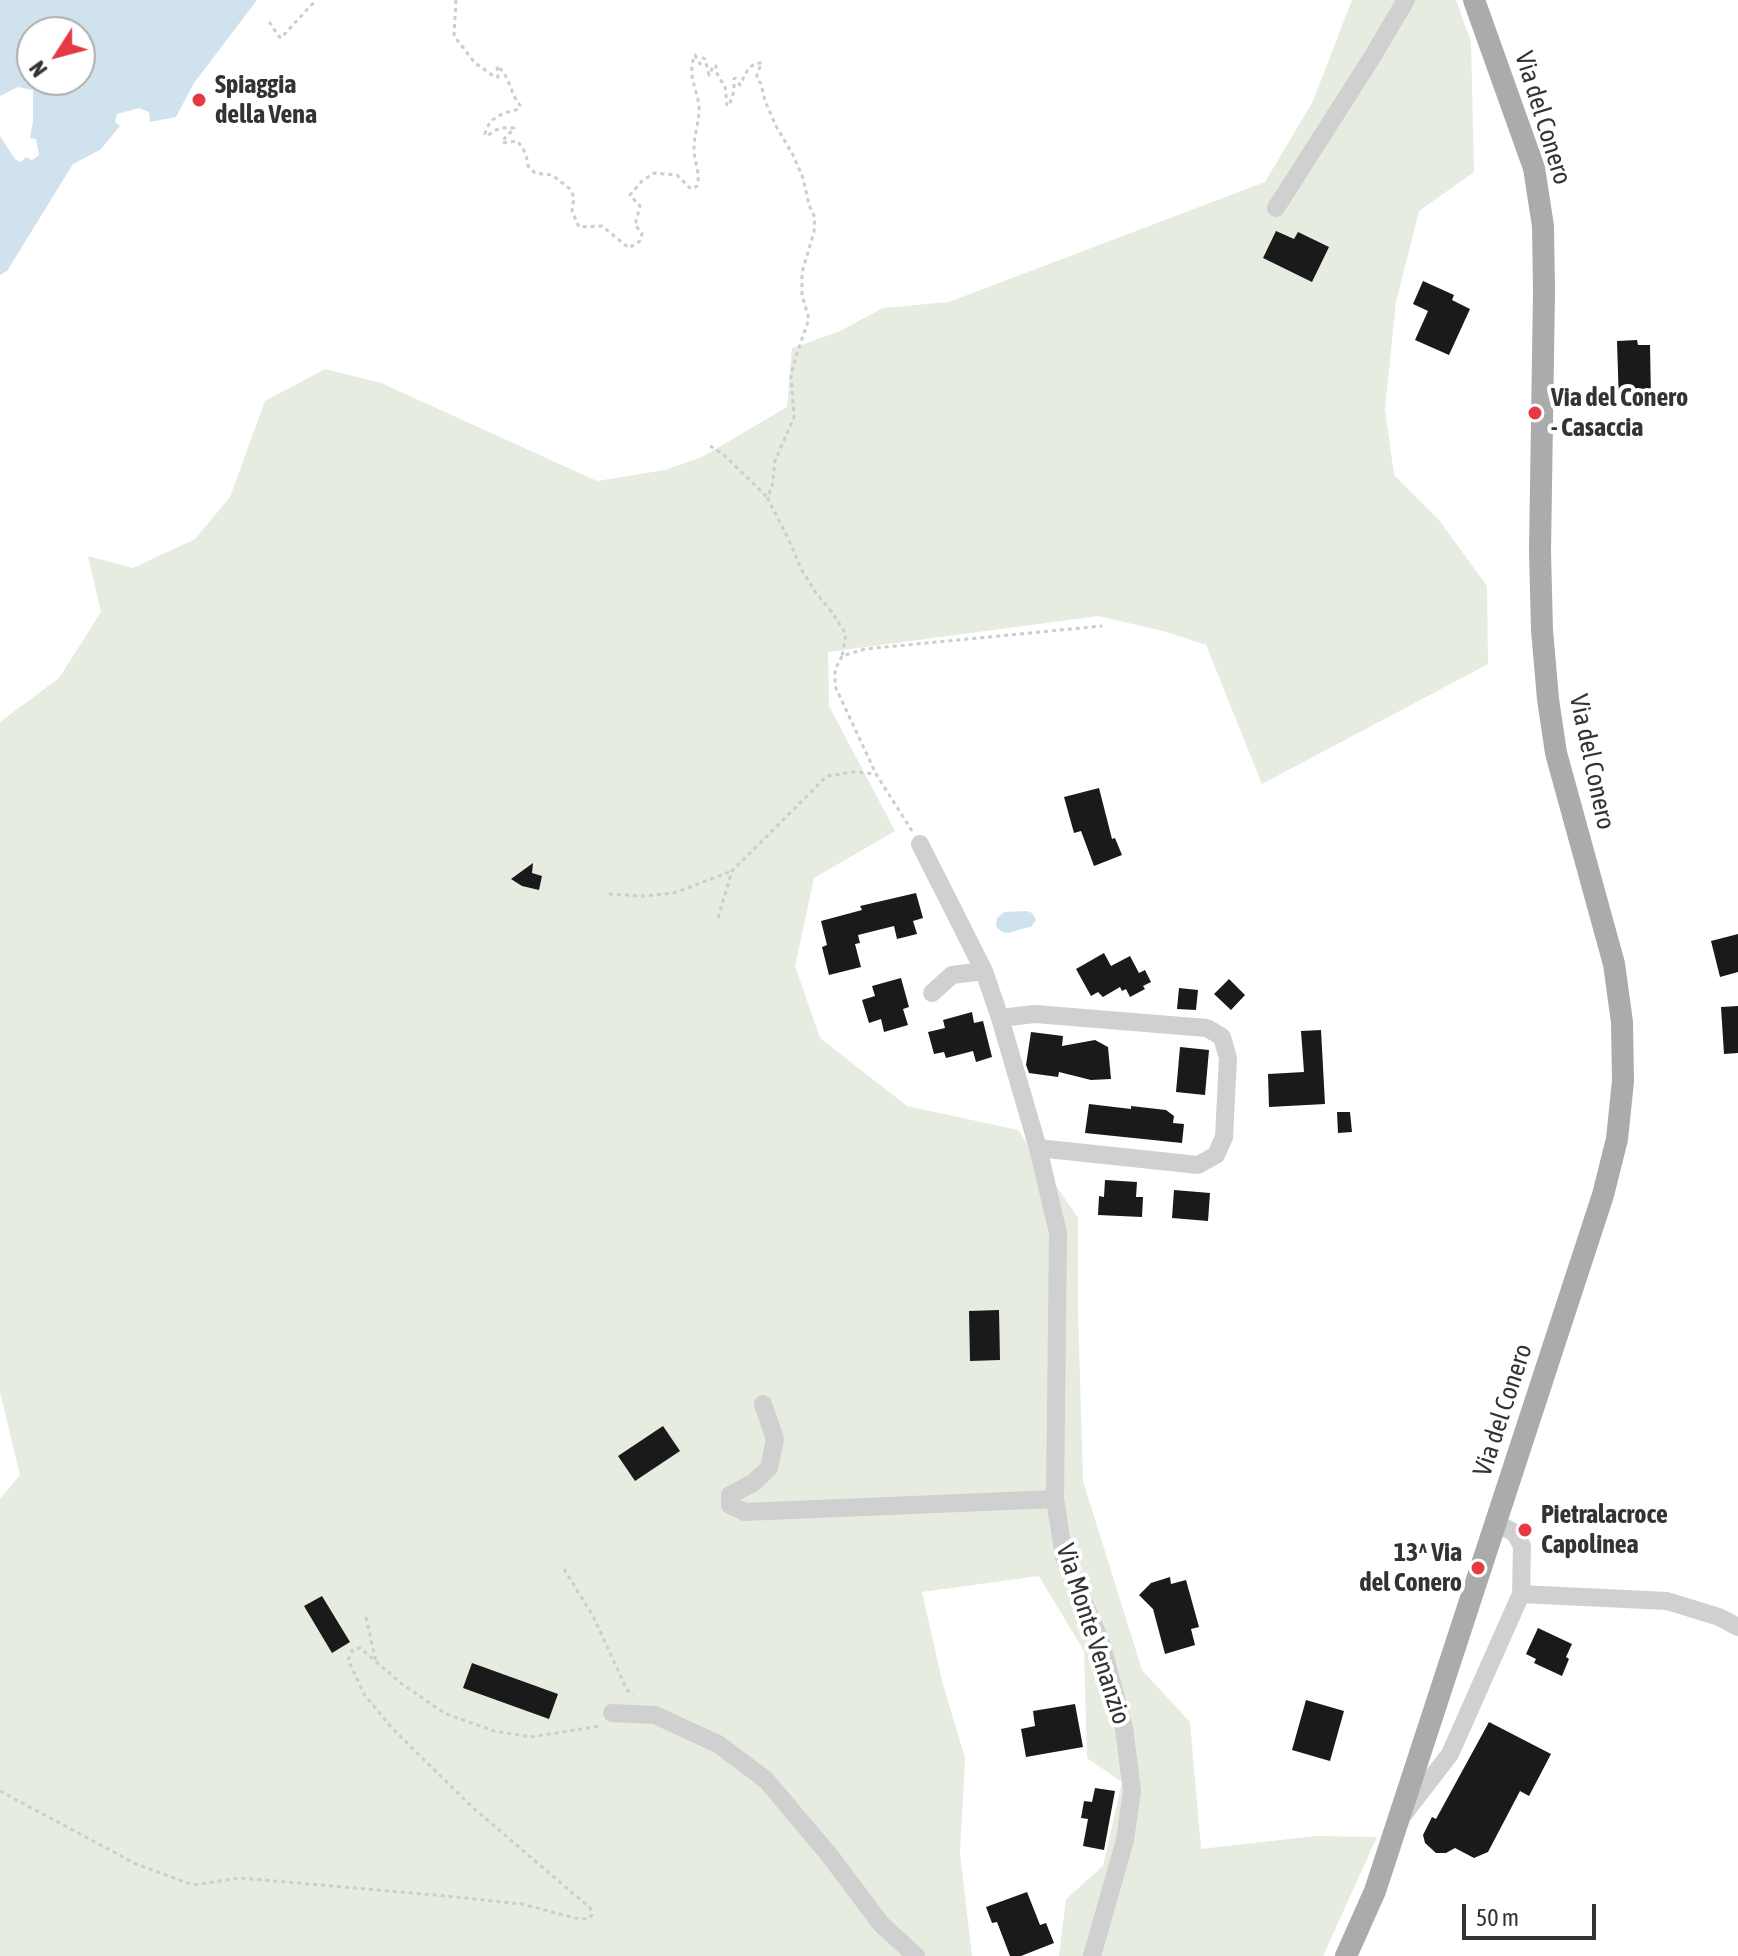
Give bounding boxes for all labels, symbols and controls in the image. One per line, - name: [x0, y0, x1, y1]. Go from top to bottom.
- north arrow: [16, 16, 96, 96]
- street label: Via del Conero: [1508, 48, 1578, 188]
- text: N: [24, 56, 53, 82]
- place label: Spiaggia della Vena: [215, 69, 317, 130]
- marker: Spiaggia della Vena: [190, 91, 208, 109]
- place label: Via del Conero - Casaccia: [1551, 382, 1688, 444]
- marker: Via del Conero - Casaccia: [1526, 404, 1544, 422]
- street label: Via del Conero: [1562, 692, 1622, 832]
- street label: Via del Conero: [1467, 1340, 1539, 1480]
- place label: Pietralacroce Capolinea: [1541, 1499, 1668, 1560]
- marker: Pietralacroce Capolinea: [1516, 1521, 1534, 1539]
- place label: 13^ Via del Conero: [1359, 1537, 1462, 1598]
- street label: Via Monte Venanzio: [1049, 1540, 1137, 1728]
- marker: 13^ Via del Conero: [1469, 1559, 1487, 1577]
- scale bar: [1466, 1888, 1600, 1938]
- text: 50 m: [1476, 1904, 1519, 1931]

